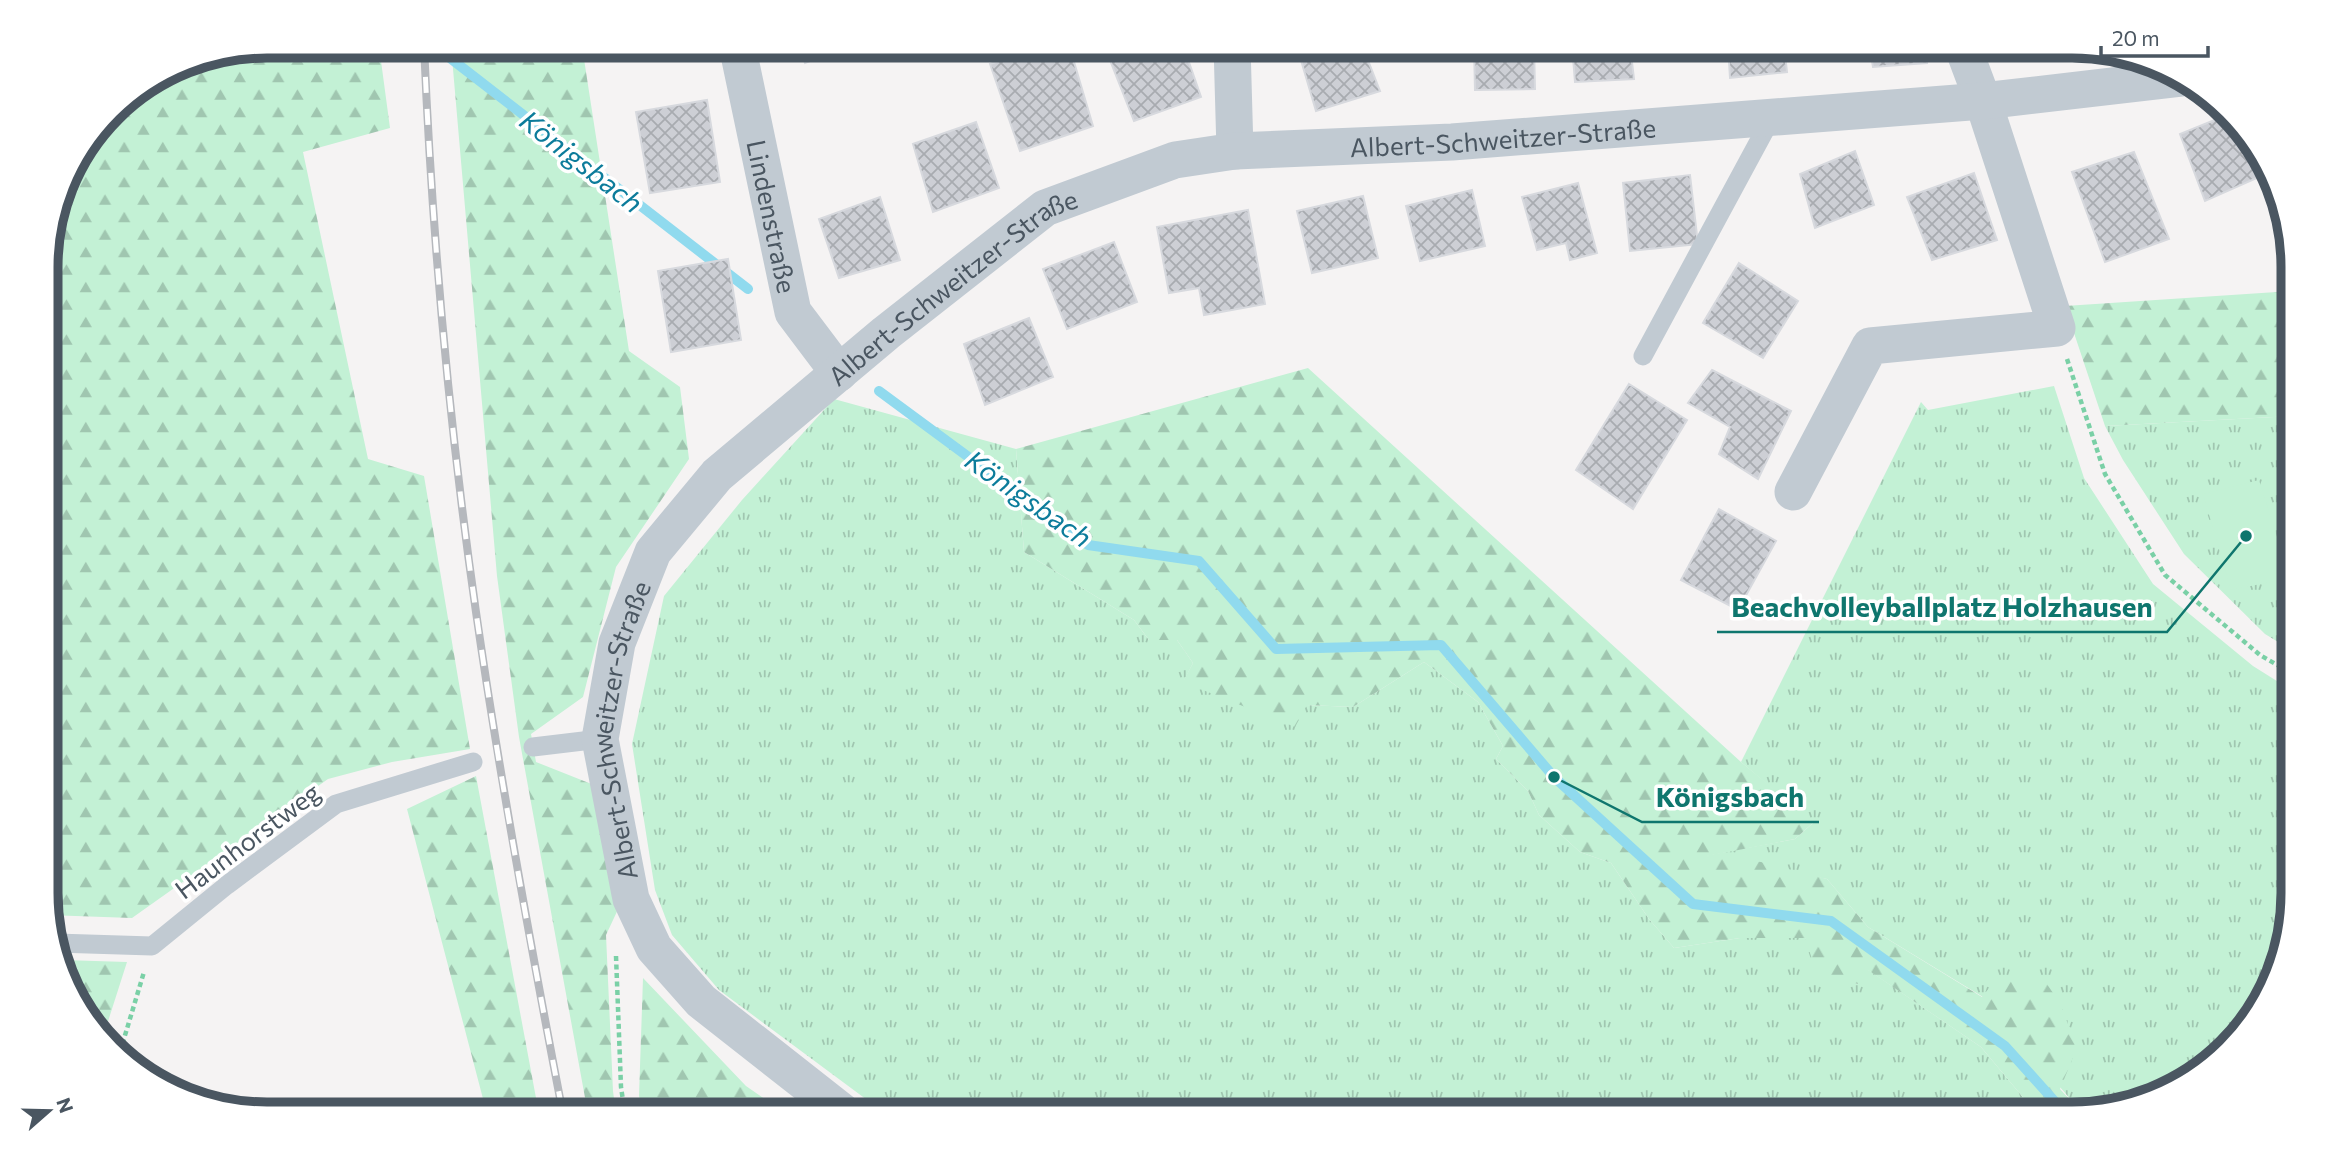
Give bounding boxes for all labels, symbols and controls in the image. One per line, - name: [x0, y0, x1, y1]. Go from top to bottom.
- scale bar: [2101, 14, 2208, 58]
- text: 20 m: [2112, 25, 2160, 50]
- water label: Königsbach: [514, 103, 650, 219]
- street label: Albert-Schweitzer-Straße: [1349, 111, 1657, 162]
- street label: Lindenstraße: [742, 137, 804, 296]
- street label: Albert-Schweitzer-Straße: [821, 182, 1081, 391]
- water label: Königsbach: [959, 442, 1099, 554]
- street label: Albert-Schweitzer-Straße: [584, 576, 656, 883]
- callout: Beachvolleyballplatz Holzhausen: [1717, 583, 2167, 632]
- text: Beachvolleyballplatz Holzhausen: [1731, 589, 2153, 623]
- callout: Königsbach: [1642, 773, 1819, 822]
- street label: Haunhorstweg: [168, 775, 326, 905]
- text: Königsbach: [1656, 779, 1804, 813]
- north arrow: [14, 1076, 84, 1146]
- text: N: [52, 1094, 79, 1116]

